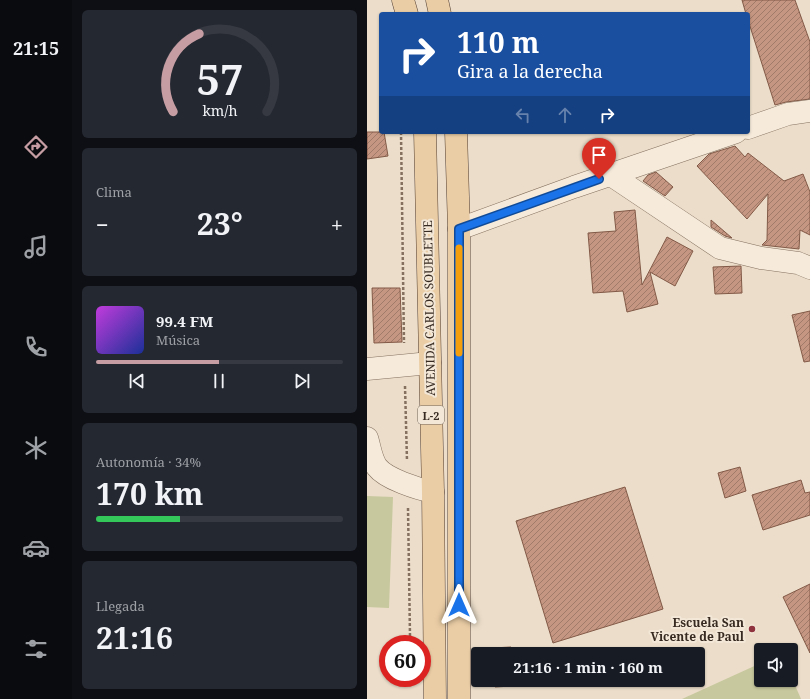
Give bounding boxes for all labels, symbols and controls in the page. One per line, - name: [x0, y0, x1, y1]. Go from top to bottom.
- text: 110 m: [457, 23, 539, 61]
- icon: right: [391, 28, 443, 80]
- text: 21:15: [13, 36, 59, 60]
- text: 57: [196, 51, 243, 107]
- text: Gira a la derecha: [457, 59, 603, 83]
- text: km/h: [202, 100, 237, 119]
- icon: left: [512, 104, 534, 126]
- icon: ahead: [554, 104, 576, 126]
- icon: right: [596, 104, 618, 126]
- icon: directions: [22, 133, 50, 161]
- pin: [582, 138, 616, 179]
- icon: arrive: [588, 144, 610, 166]
- text: Clima: [96, 183, 132, 201]
- text: 23°: [197, 203, 243, 244]
- text: −: [96, 209, 109, 239]
- text: +: [331, 209, 343, 239]
- street label: AVENIDA CARLOS SOUBLETTE: [419, 220, 439, 396]
- icon: music: [22, 233, 50, 261]
- text: 99.4 FM: [156, 311, 213, 331]
- text: Música: [156, 331, 200, 349]
- icon: phone: [22, 333, 50, 361]
- icon: previous: [126, 370, 148, 392]
- icon: pause: [208, 370, 230, 392]
- icon: next: [291, 370, 313, 392]
- road number: L-2: [418, 406, 444, 424]
- icon: climate: [22, 434, 50, 462]
- text: Autonomía · 34%: [96, 453, 201, 471]
- text: 170 km: [96, 473, 203, 514]
- icon: car: [22, 534, 50, 562]
- position arrow: [438, 584, 480, 626]
- text: Llegada: [96, 597, 145, 615]
- place label: Escuela San Vicente de Paul: [651, 614, 745, 645]
- text: 21:16: [96, 617, 173, 658]
- marker: Escuela San Vicente de Paul: [747, 624, 757, 634]
- icon: filters: [22, 635, 50, 663]
- speed limit sign: 60: [379, 635, 431, 687]
- map controls: [754, 643, 798, 687]
- button: sound: [754, 643, 798, 687]
- text: 21:16 · 1 min · 160 m: [513, 657, 663, 677]

